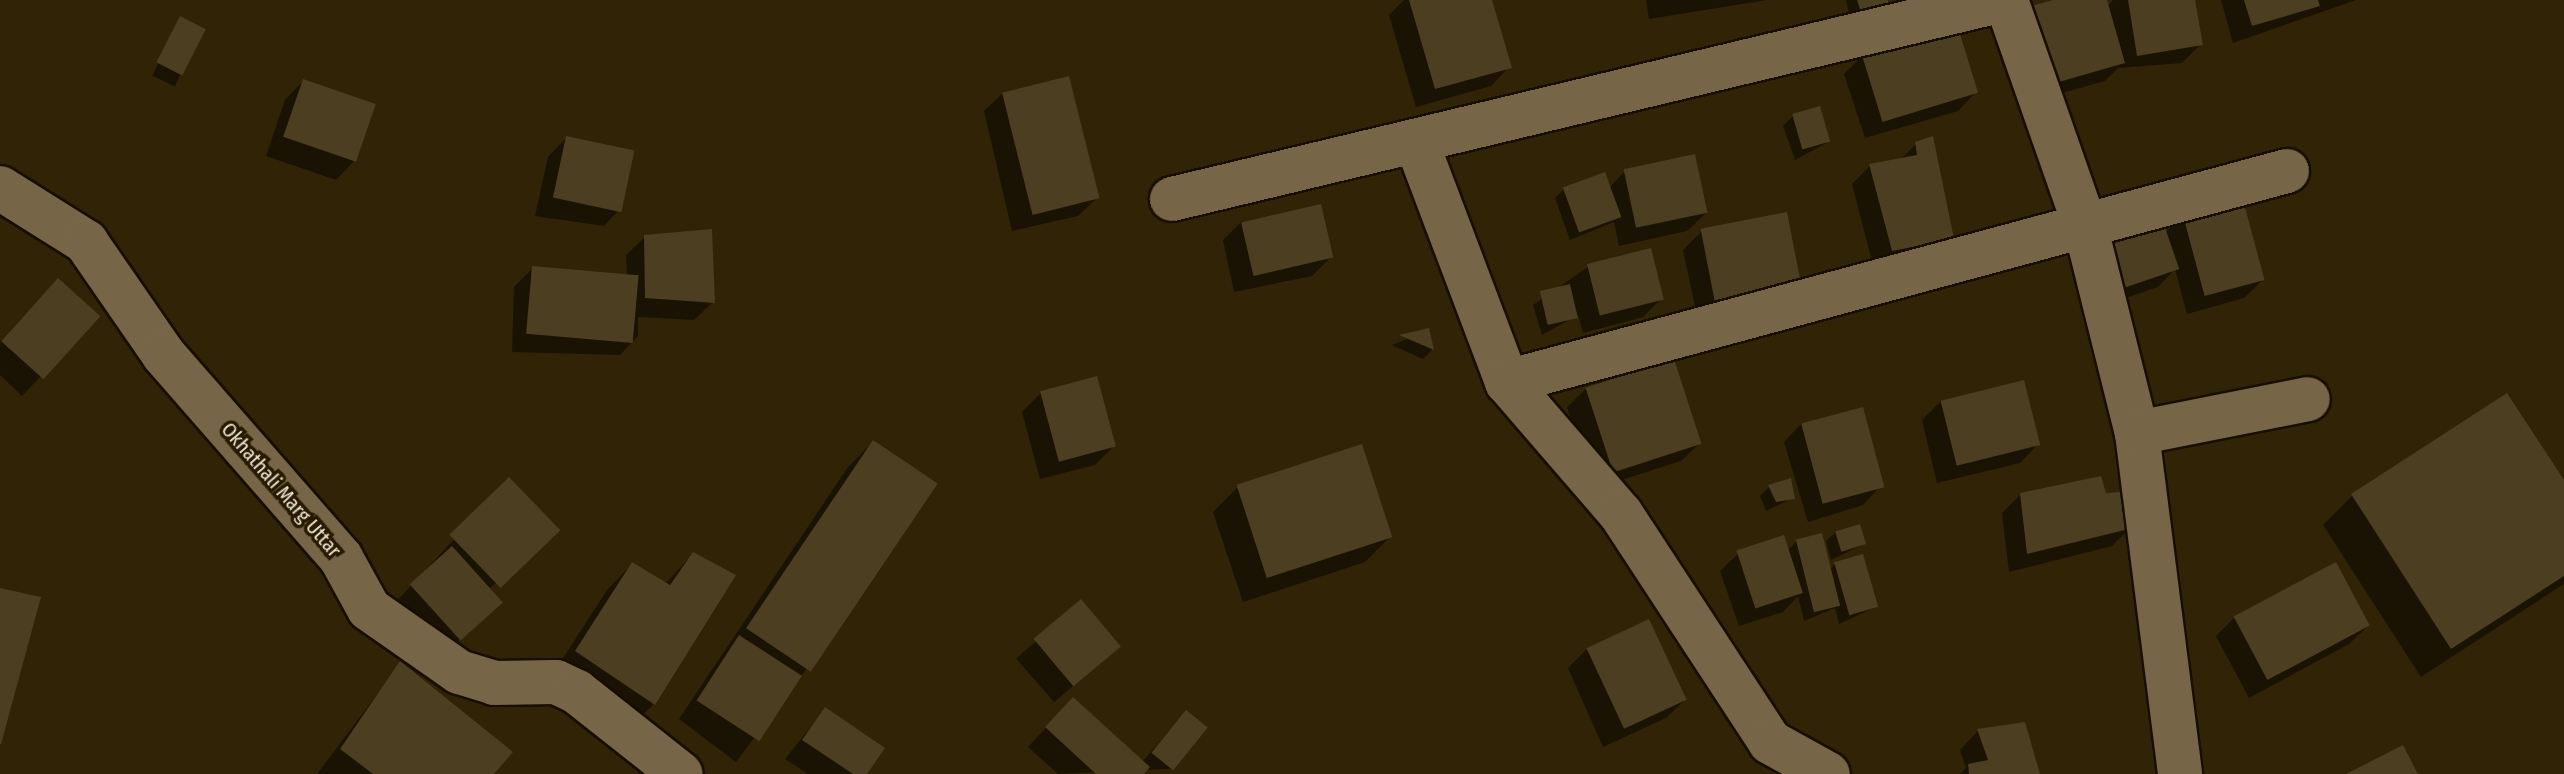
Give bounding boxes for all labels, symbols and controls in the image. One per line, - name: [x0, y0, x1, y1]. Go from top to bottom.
- street label: Okhathali Marg Uttar: [216, 418, 346, 562]

